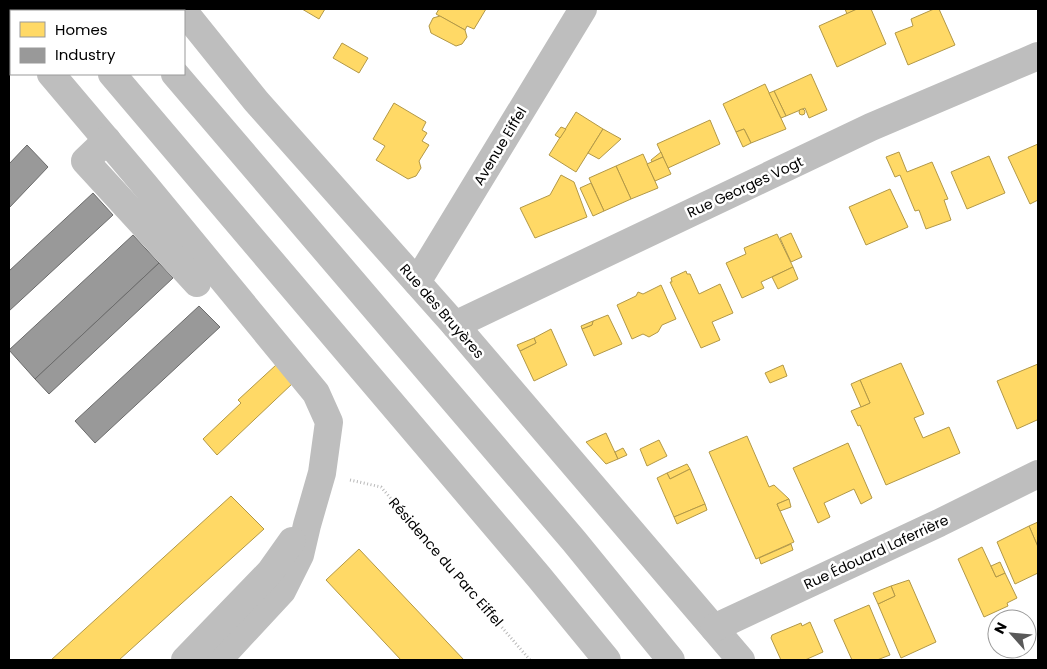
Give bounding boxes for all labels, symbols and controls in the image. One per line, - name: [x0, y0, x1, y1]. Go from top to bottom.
- legend: [10, 10, 185, 75]
- text: Homes: [55, 19, 108, 40]
- text: Industry: [55, 44, 116, 65]
- street label: Avenue Eiffel: [469, 103, 531, 189]
- street label: Rue Georges Vogt: [684, 151, 806, 223]
- street label: Rue des Bruyères: [395, 259, 489, 363]
- street label: Résidence du Parc Eiffel: [384, 493, 508, 631]
- street label: Rue Édouard Laferrière: [800, 509, 952, 594]
- north arrow: [987, 609, 1037, 659]
- text: N: [989, 619, 1012, 637]

